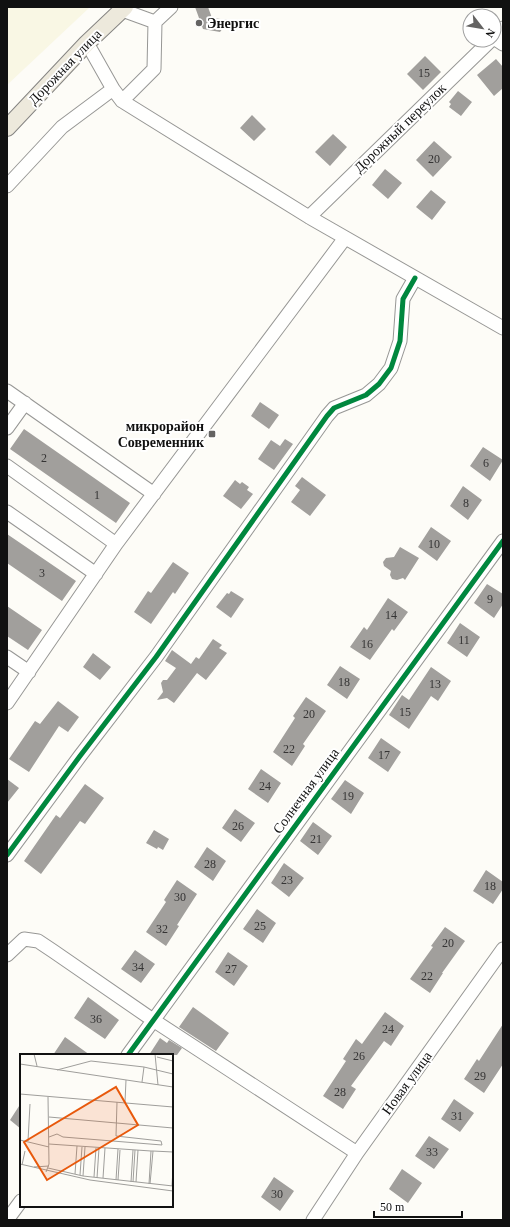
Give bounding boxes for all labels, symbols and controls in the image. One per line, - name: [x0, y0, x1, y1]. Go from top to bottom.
- north arrow: [462, 8, 502, 48]
- place label: Энергис: [207, 16, 259, 31]
- marker: Энергис: [194, 18, 204, 28]
- street label: Дорожная улица: [26, 26, 105, 107]
- text: N: [483, 27, 498, 40]
- house number: 15: [418, 66, 430, 80]
- street label: Дорожный переулок: [351, 80, 449, 176]
- house number: 20: [428, 152, 440, 166]
- place label: микрорайон Современник: [118, 419, 205, 450]
- marker: микрорайон Современник: [207, 429, 217, 439]
- house number: 2: [41, 451, 47, 465]
- house number: 6: [483, 456, 489, 470]
- house number: 1: [94, 488, 100, 502]
- house number: 8: [463, 496, 469, 510]
- house number: 10: [428, 537, 440, 551]
- house number: 3: [39, 566, 45, 580]
- house number: 9: [487, 592, 493, 606]
- house number: 14: [385, 608, 397, 622]
- house number: 11: [458, 633, 470, 647]
- house number: 16: [361, 637, 373, 651]
- house number: 18: [338, 675, 350, 689]
- house number: 13: [429, 677, 441, 691]
- house number: 15: [399, 705, 411, 719]
- house number: 20: [303, 707, 315, 721]
- house number: 22: [283, 742, 295, 756]
- street label: Солнечная улица: [270, 745, 342, 837]
- house number: 17: [378, 748, 390, 762]
- house number: 24: [259, 779, 271, 793]
- house number: 19: [342, 789, 354, 803]
- house number: 26: [232, 819, 244, 833]
- house number: 21: [310, 832, 322, 846]
- house number: 28: [204, 857, 216, 871]
- house number: 23: [281, 873, 293, 887]
- house number: 18: [484, 879, 496, 893]
- house number: 30: [174, 890, 186, 904]
- house number: 25: [254, 919, 266, 933]
- house number: 32: [156, 922, 168, 936]
- house number: 20: [442, 936, 454, 950]
- house number: 34: [132, 960, 144, 974]
- house number: 27: [225, 962, 237, 976]
- house number: 22: [421, 969, 433, 983]
- house number: 36: [90, 1012, 102, 1026]
- house number: 24: [382, 1022, 394, 1036]
- street label: Новая улица: [379, 1048, 435, 1117]
- house number: 26: [353, 1049, 365, 1063]
- inset map: [20, 1054, 173, 1207]
- house number: 29: [474, 1069, 486, 1083]
- house number: 28: [334, 1085, 346, 1099]
- house number: 31: [451, 1109, 463, 1123]
- house number: 33: [426, 1145, 438, 1159]
- house number: 30: [271, 1187, 283, 1201]
- scale bar: [374, 1193, 462, 1219]
- text: 50 m: [380, 1200, 405, 1214]

